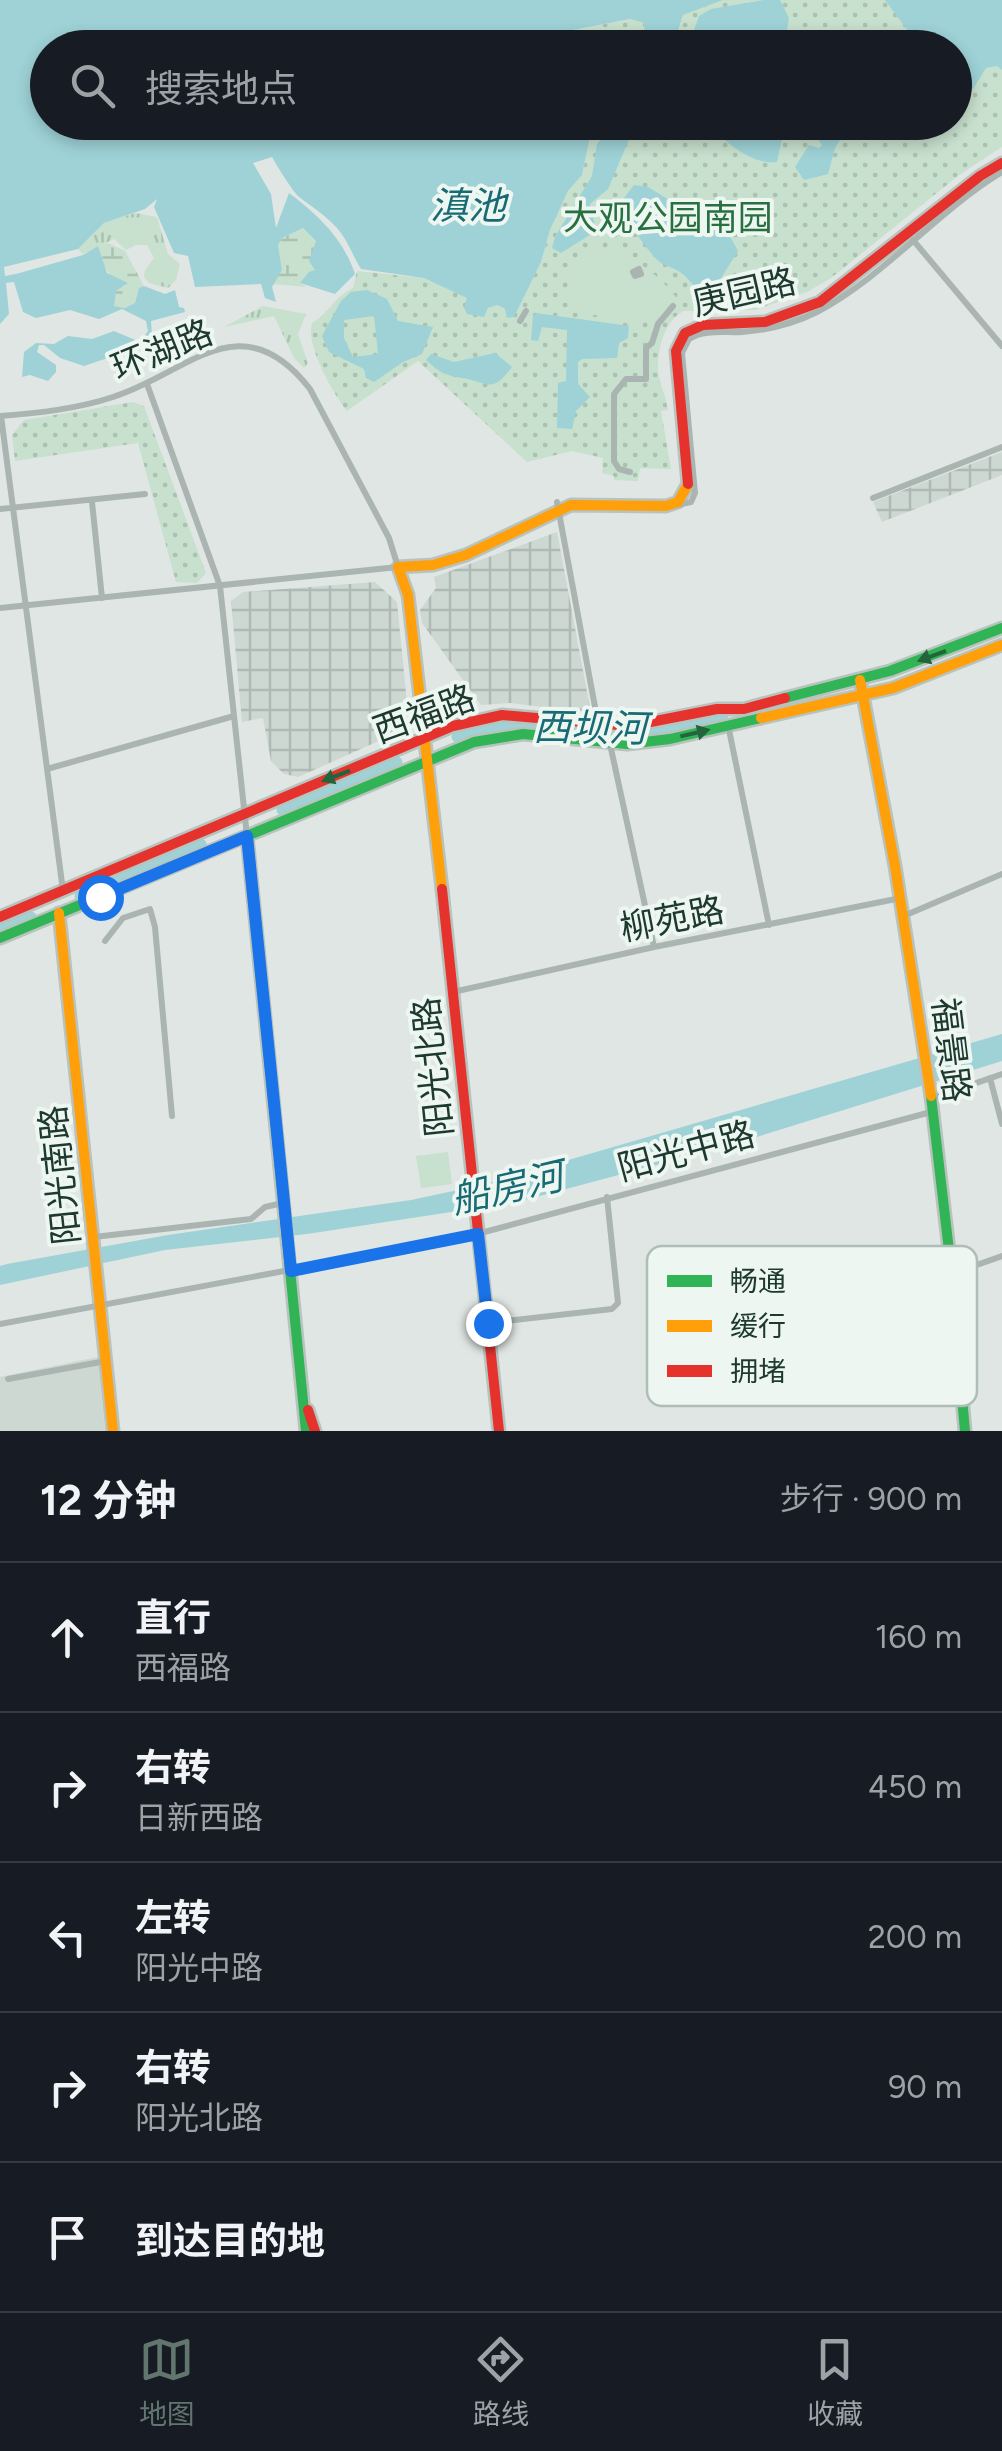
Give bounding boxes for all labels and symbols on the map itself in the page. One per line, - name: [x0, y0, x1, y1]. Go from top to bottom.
- water label: 滇池: [430, 183, 510, 229]
- park label: 大观公园南园: [563, 197, 773, 239]
- street label: 庚园路: [688, 260, 800, 324]
- street label: 环湖路: [105, 311, 219, 389]
- one-way arrow: [916, 649, 946, 664]
- street label: 西福路: [367, 676, 481, 752]
- water label: 西坝河: [533, 704, 654, 752]
- one-way arrow: [680, 725, 711, 740]
- one-way arrow: [321, 769, 351, 784]
- route start: [78, 875, 124, 921]
- street label: 柳苑路: [616, 888, 728, 950]
- street label: 阳光北路: [405, 995, 461, 1139]
- street label: 福景路: [924, 995, 978, 1105]
- street label: 阳光南路: [32, 1103, 88, 1247]
- street label: 阳光中路: [613, 1113, 759, 1189]
- water label: 船房河: [446, 1151, 575, 1223]
- legend: [647, 1246, 977, 1406]
- text: 畅通: [730, 1264, 786, 1298]
- route end: [466, 1301, 512, 1347]
- text: 缓行: [730, 1309, 786, 1343]
- text: 拥堵: [730, 1354, 786, 1388]

